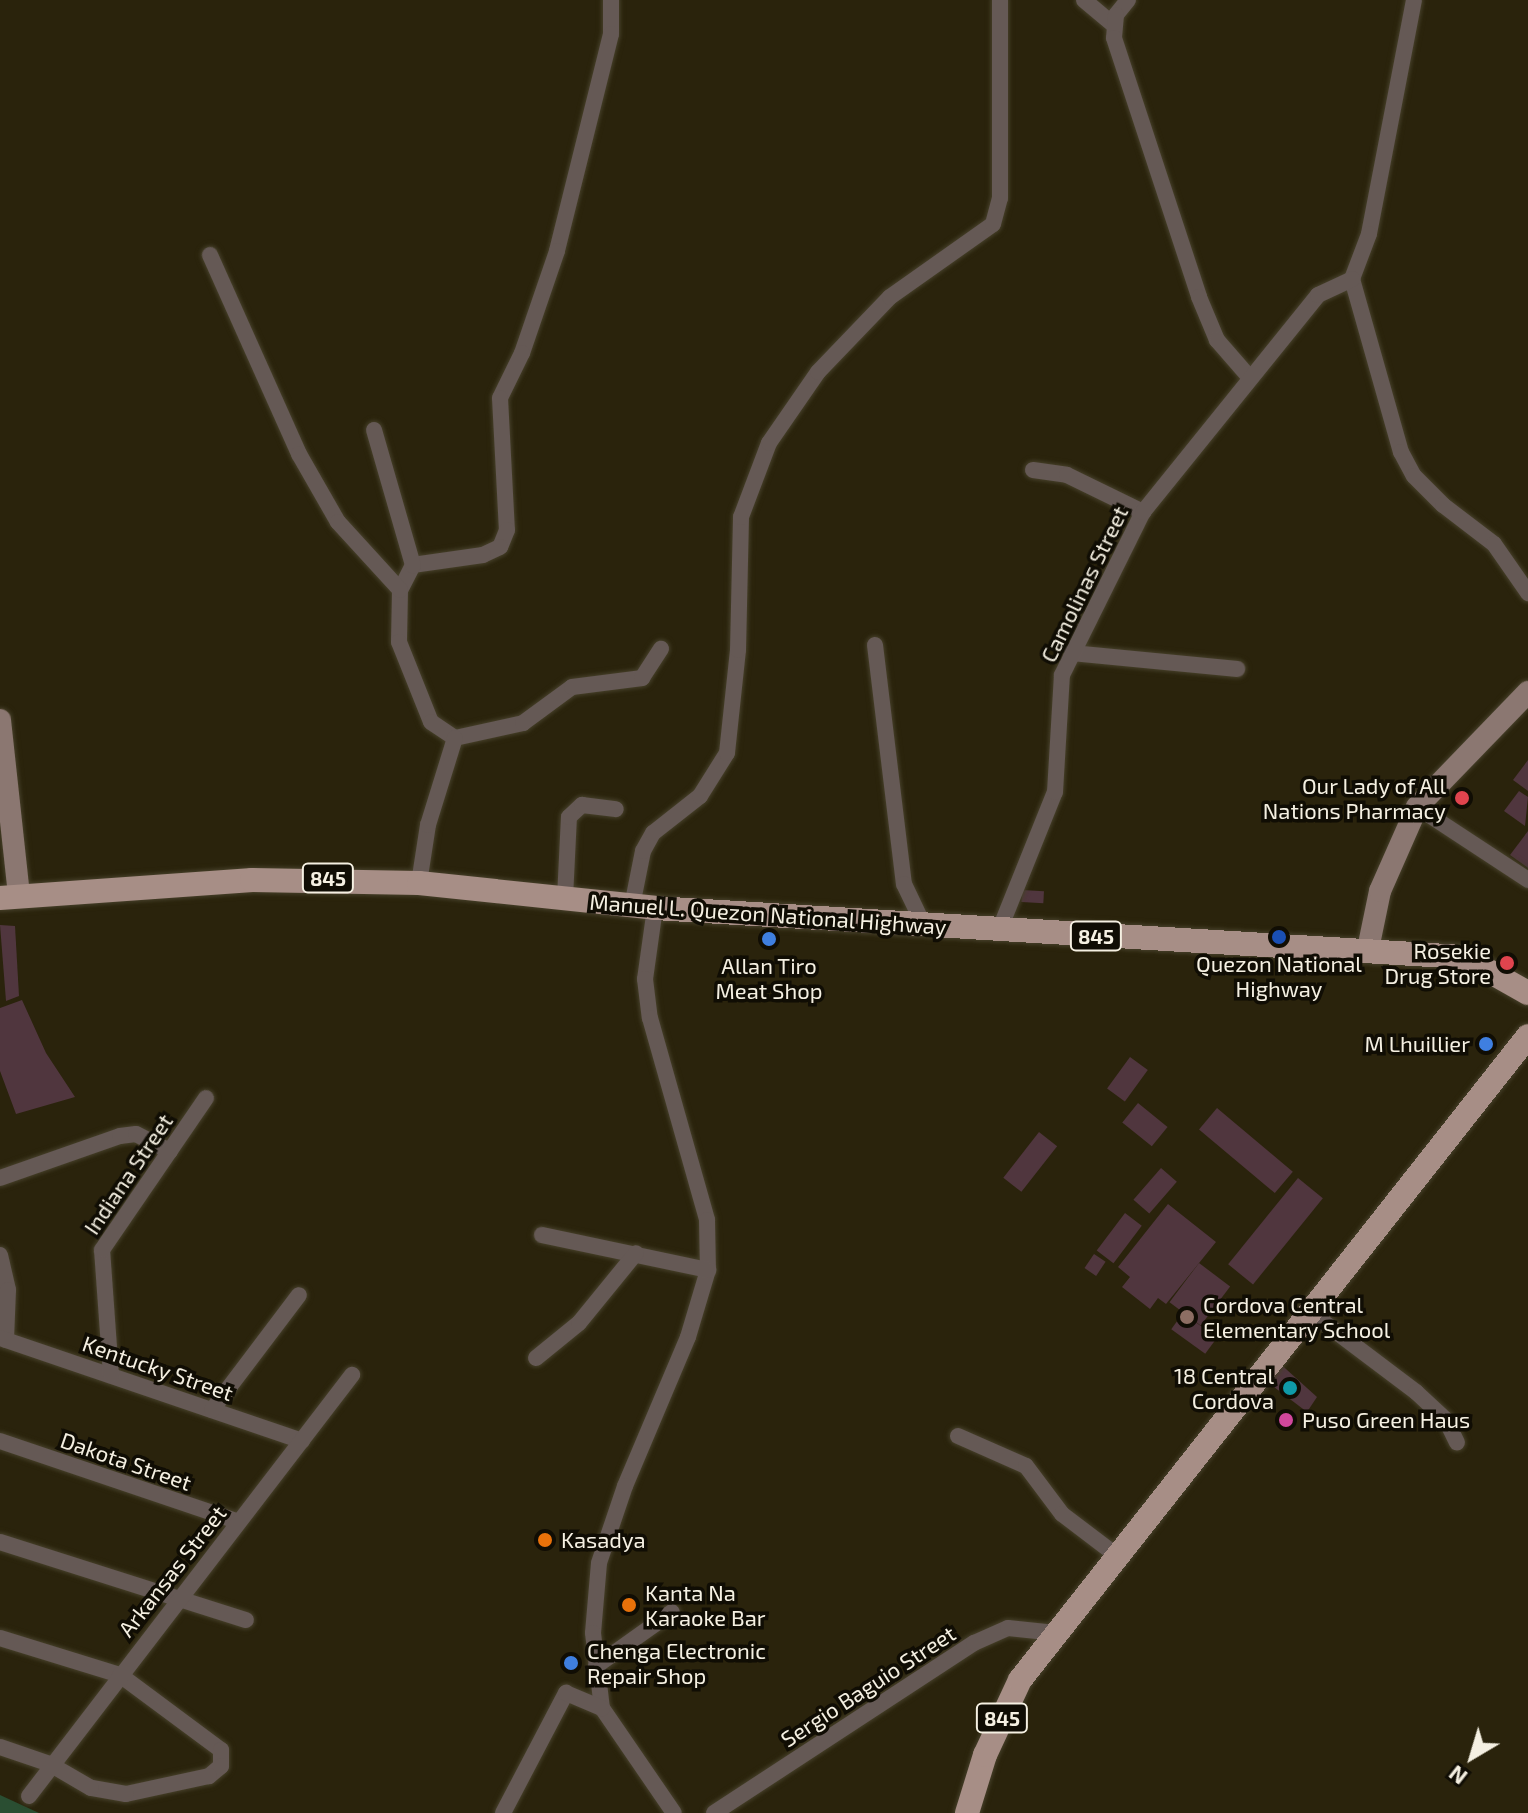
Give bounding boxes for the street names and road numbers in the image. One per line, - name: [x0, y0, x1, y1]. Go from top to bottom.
- street label: Camolinas Street: [1035, 502, 1133, 666]
- road number: 845: [300, 862, 356, 894]
- street label: Manuel L. Quezon National Highway: [588, 888, 948, 940]
- road number: 845: [1068, 920, 1124, 952]
- street label: Indiana Street: [78, 1109, 178, 1239]
- street label: Kentucky Street: [79, 1330, 237, 1406]
- street label: Dakota Street: [57, 1426, 195, 1496]
- street label: Arkansas Street: [113, 1500, 231, 1642]
- street label: Sergio Baguio Street: [776, 1620, 960, 1752]
- road number: 845: [974, 1702, 1030, 1734]

